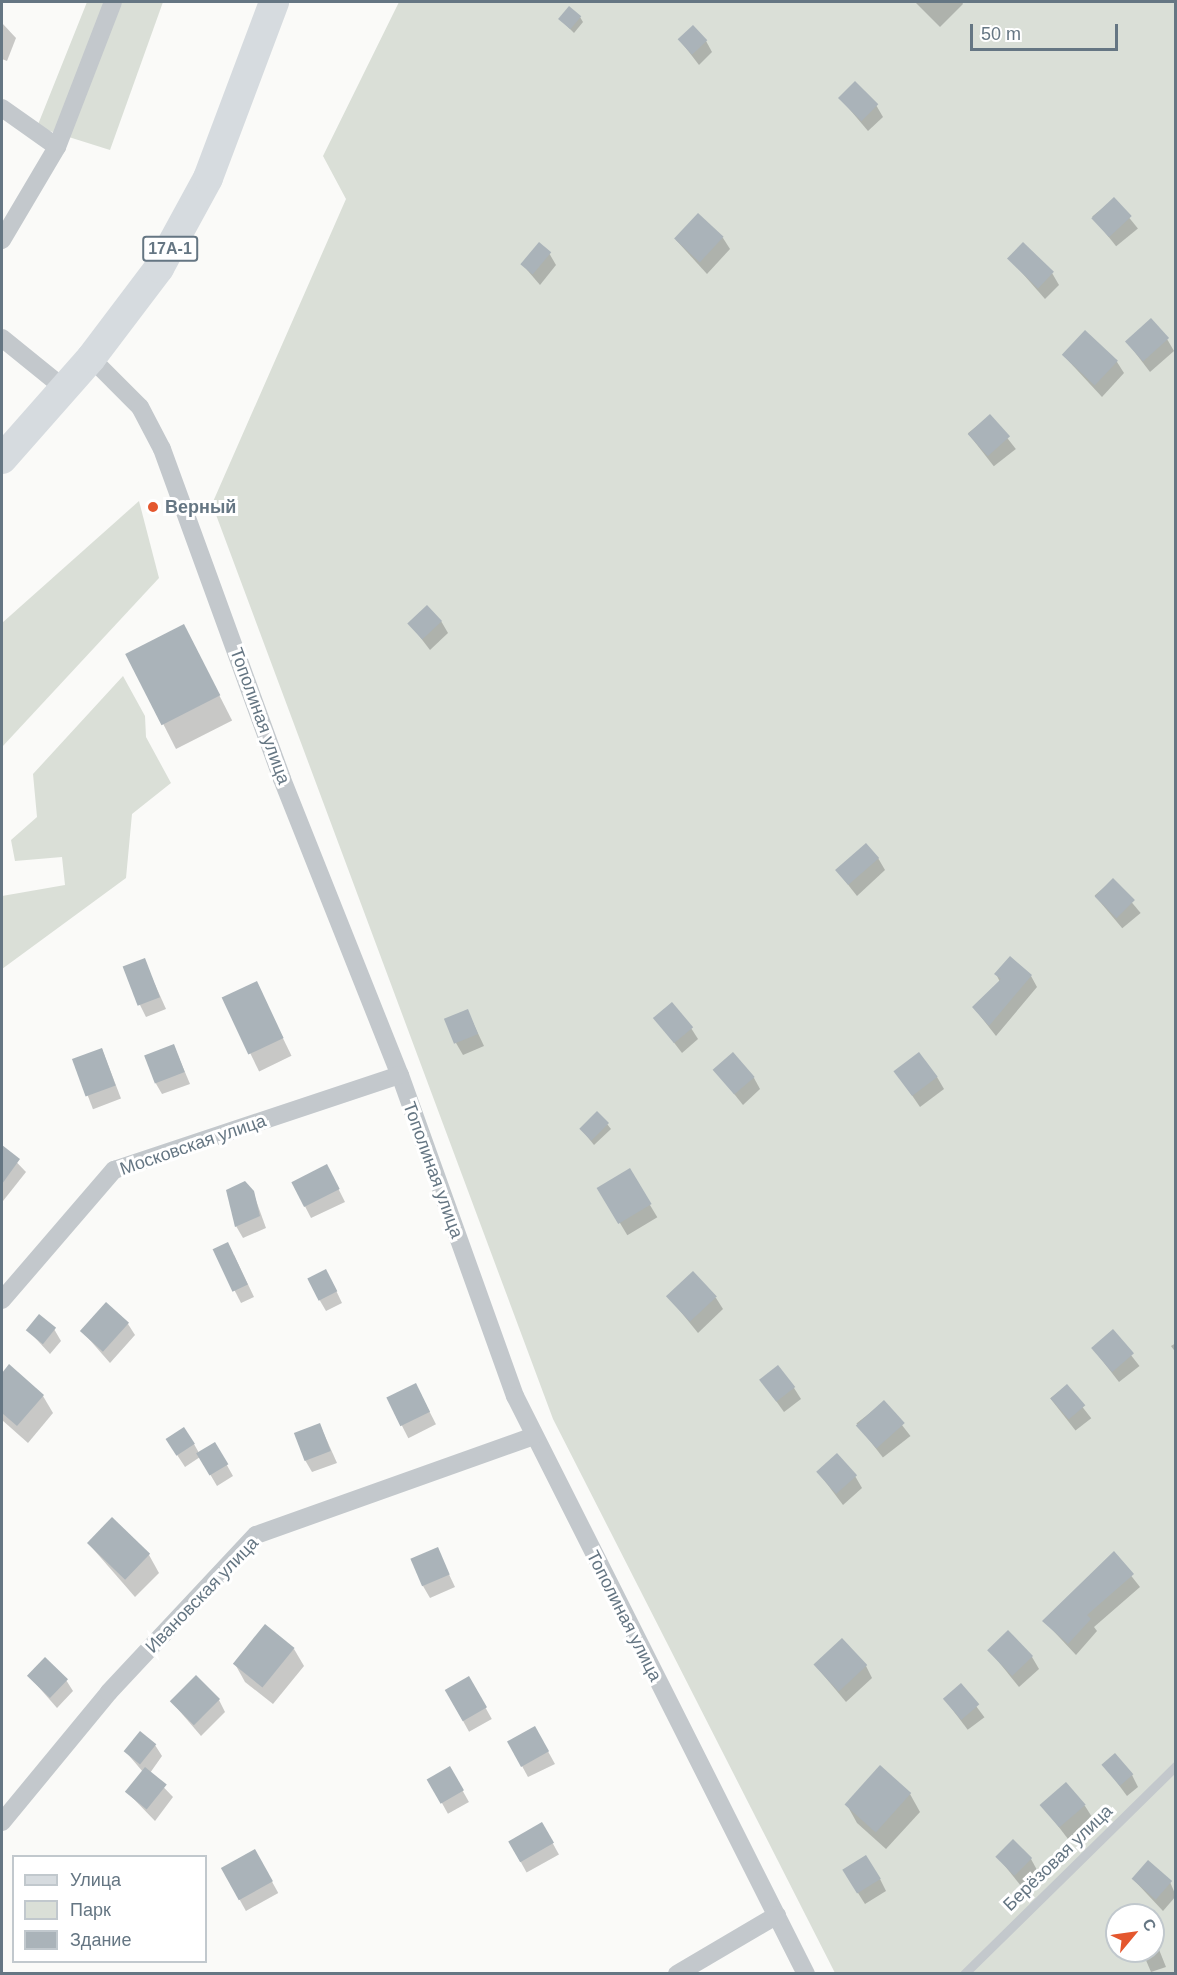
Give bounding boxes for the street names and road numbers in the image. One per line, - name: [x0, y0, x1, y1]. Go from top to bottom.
- road number: 17А-1: [142, 236, 198, 262]
- street label: Тополиная улица: [225, 645, 295, 787]
- street label: Тополиная улица: [398, 1099, 468, 1241]
- street label: Московская улица: [117, 1110, 269, 1180]
- street label: Ивановская улица: [141, 1532, 263, 1658]
- street label: Тополиная улица: [582, 1547, 666, 1685]
- street label: Берёзовая улица: [999, 1800, 1117, 1916]

